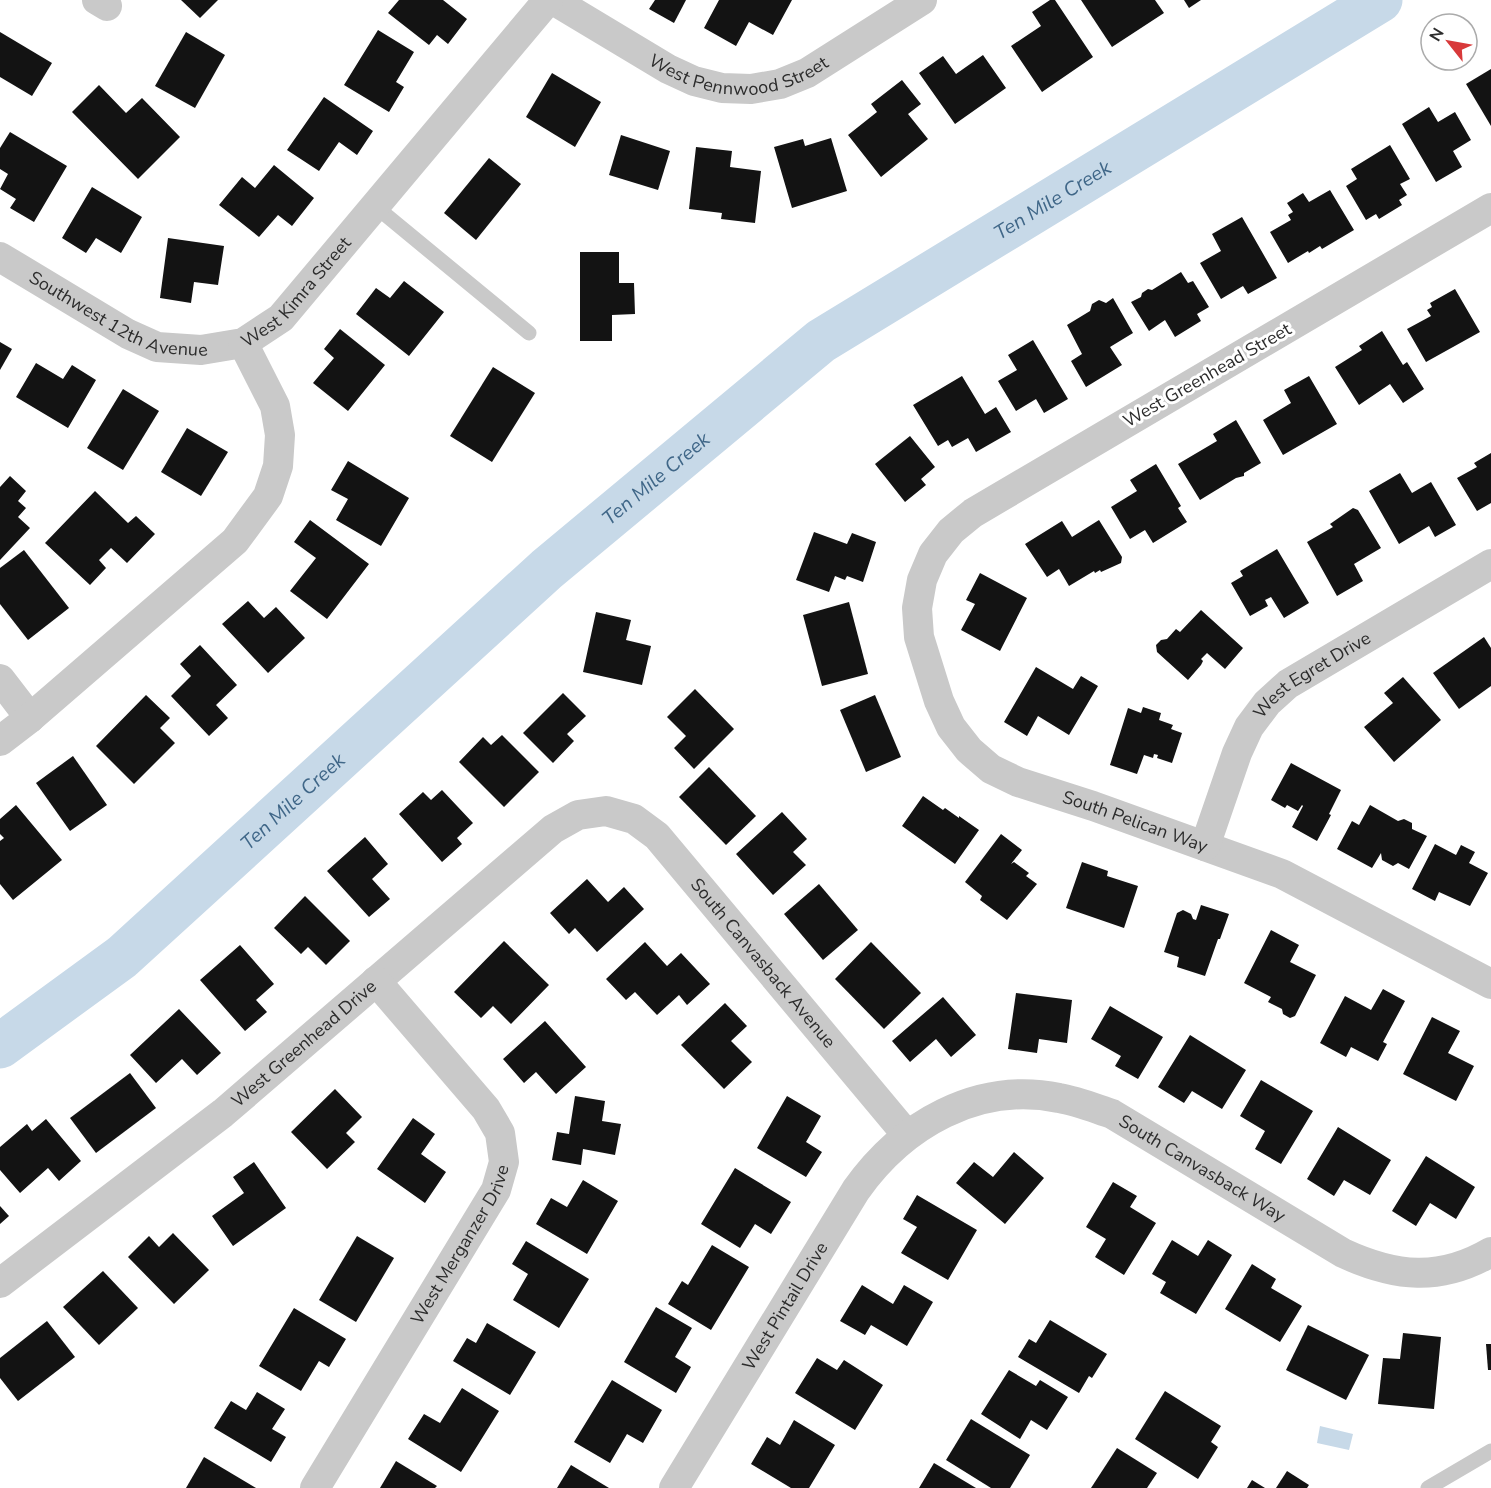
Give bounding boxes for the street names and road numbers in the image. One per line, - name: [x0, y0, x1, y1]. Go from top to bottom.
- street label: West Pennwood Street: [644, 43, 832, 67]
- street label: West Kimra Street: [236, 231, 357, 353]
- street label: Southwest 12th Avenue: [25, 265, 210, 362]
- street label: West Greenhead Street: [1119, 317, 1296, 433]
- street label: West Egret Drive: [1248, 626, 1375, 723]
- street label: South Pelican Way: [1059, 785, 1212, 859]
- street label: South Canvasback Avenue: [685, 873, 841, 1053]
- street label: West Greenhead Drive: [226, 974, 381, 1113]
- street label: South Canvasback Way: [1114, 1109, 1291, 1228]
- street label: West Merganzer Drive: [405, 1162, 515, 1329]
- street label: West Pintail Drive: [737, 1237, 833, 1375]

